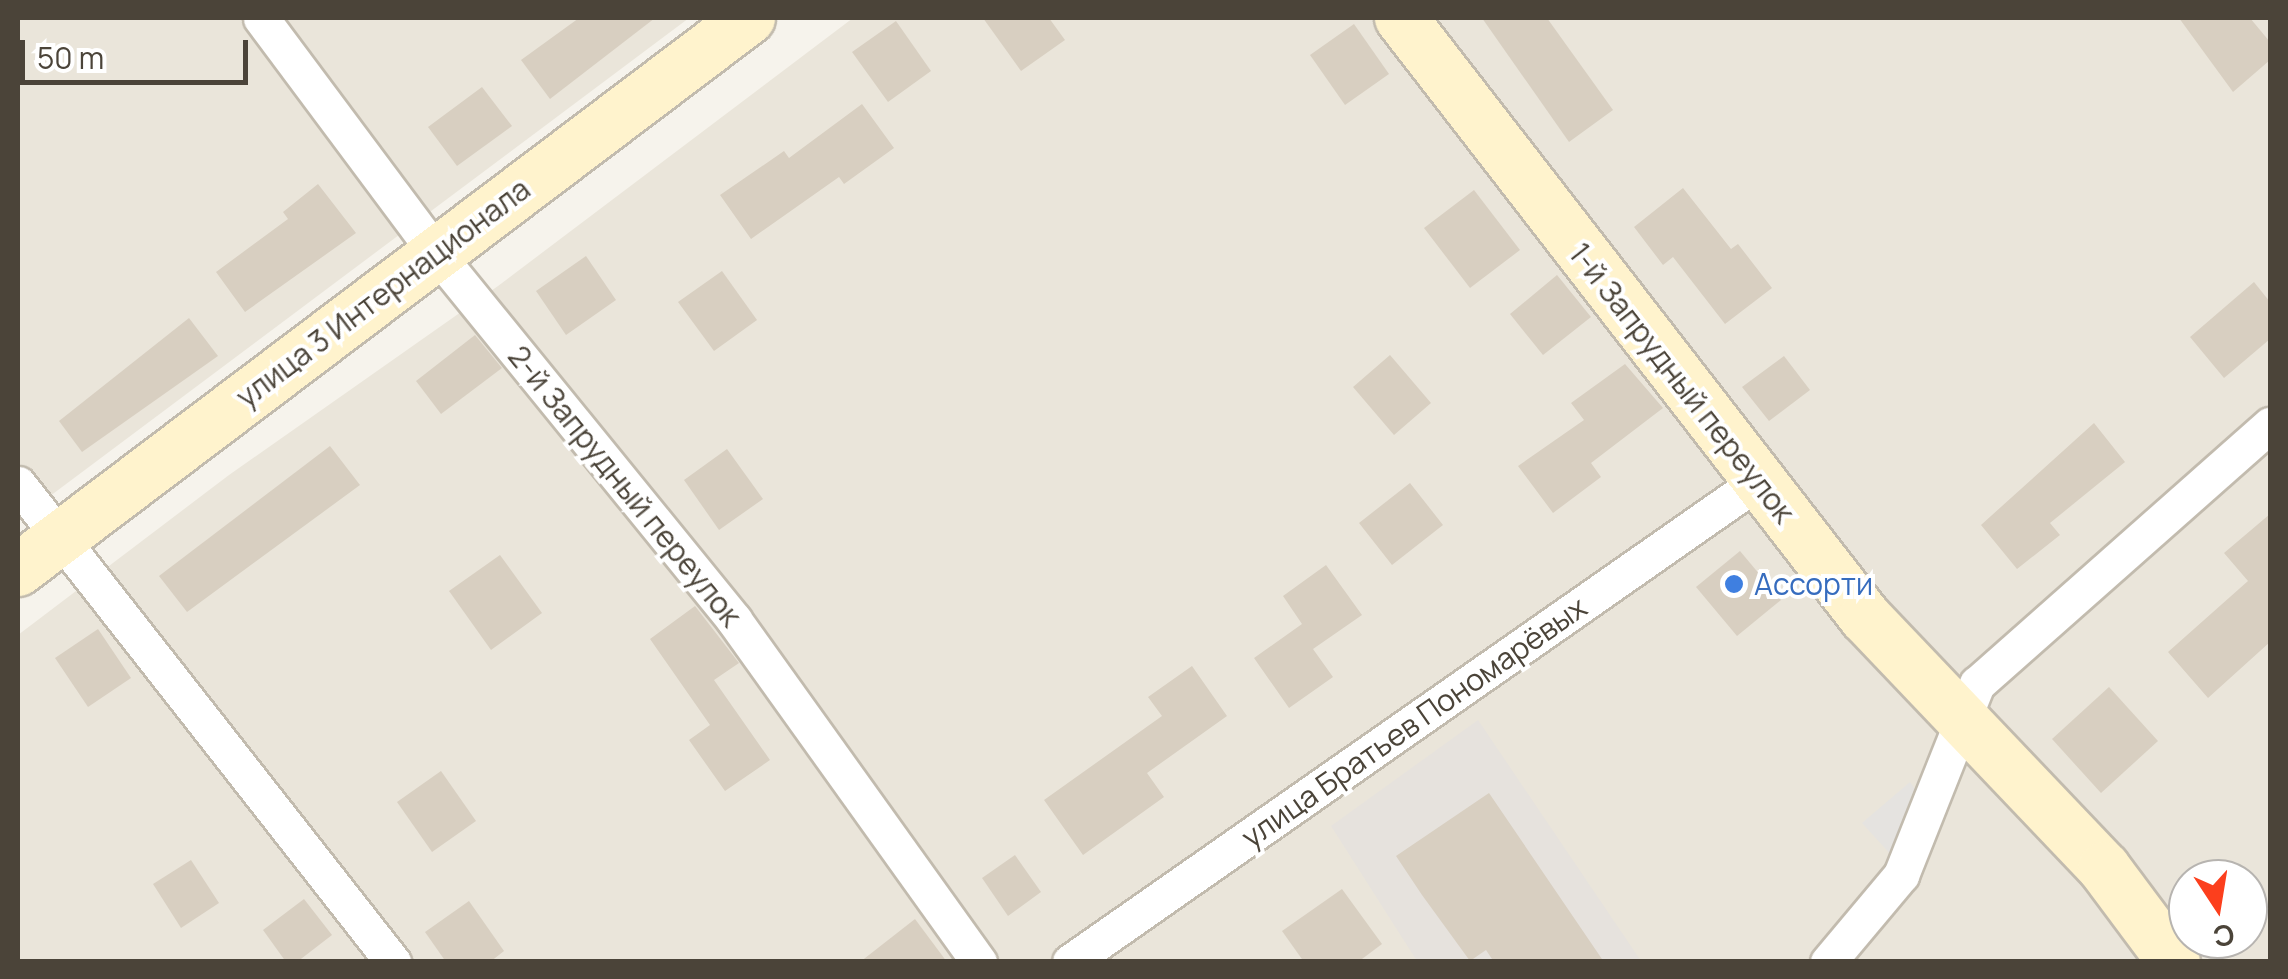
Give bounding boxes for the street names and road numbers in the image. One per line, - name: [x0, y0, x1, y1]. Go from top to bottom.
- street label: улица 3 Интернационала: [229, 171, 537, 415]
- street label: 1-й Запрудный переулок: [1562, 236, 1802, 530]
- street label: 2-й Запрудный переулок: [501, 339, 749, 633]
- street label: улица Братьев Пономарёвых: [1235, 589, 1593, 855]

